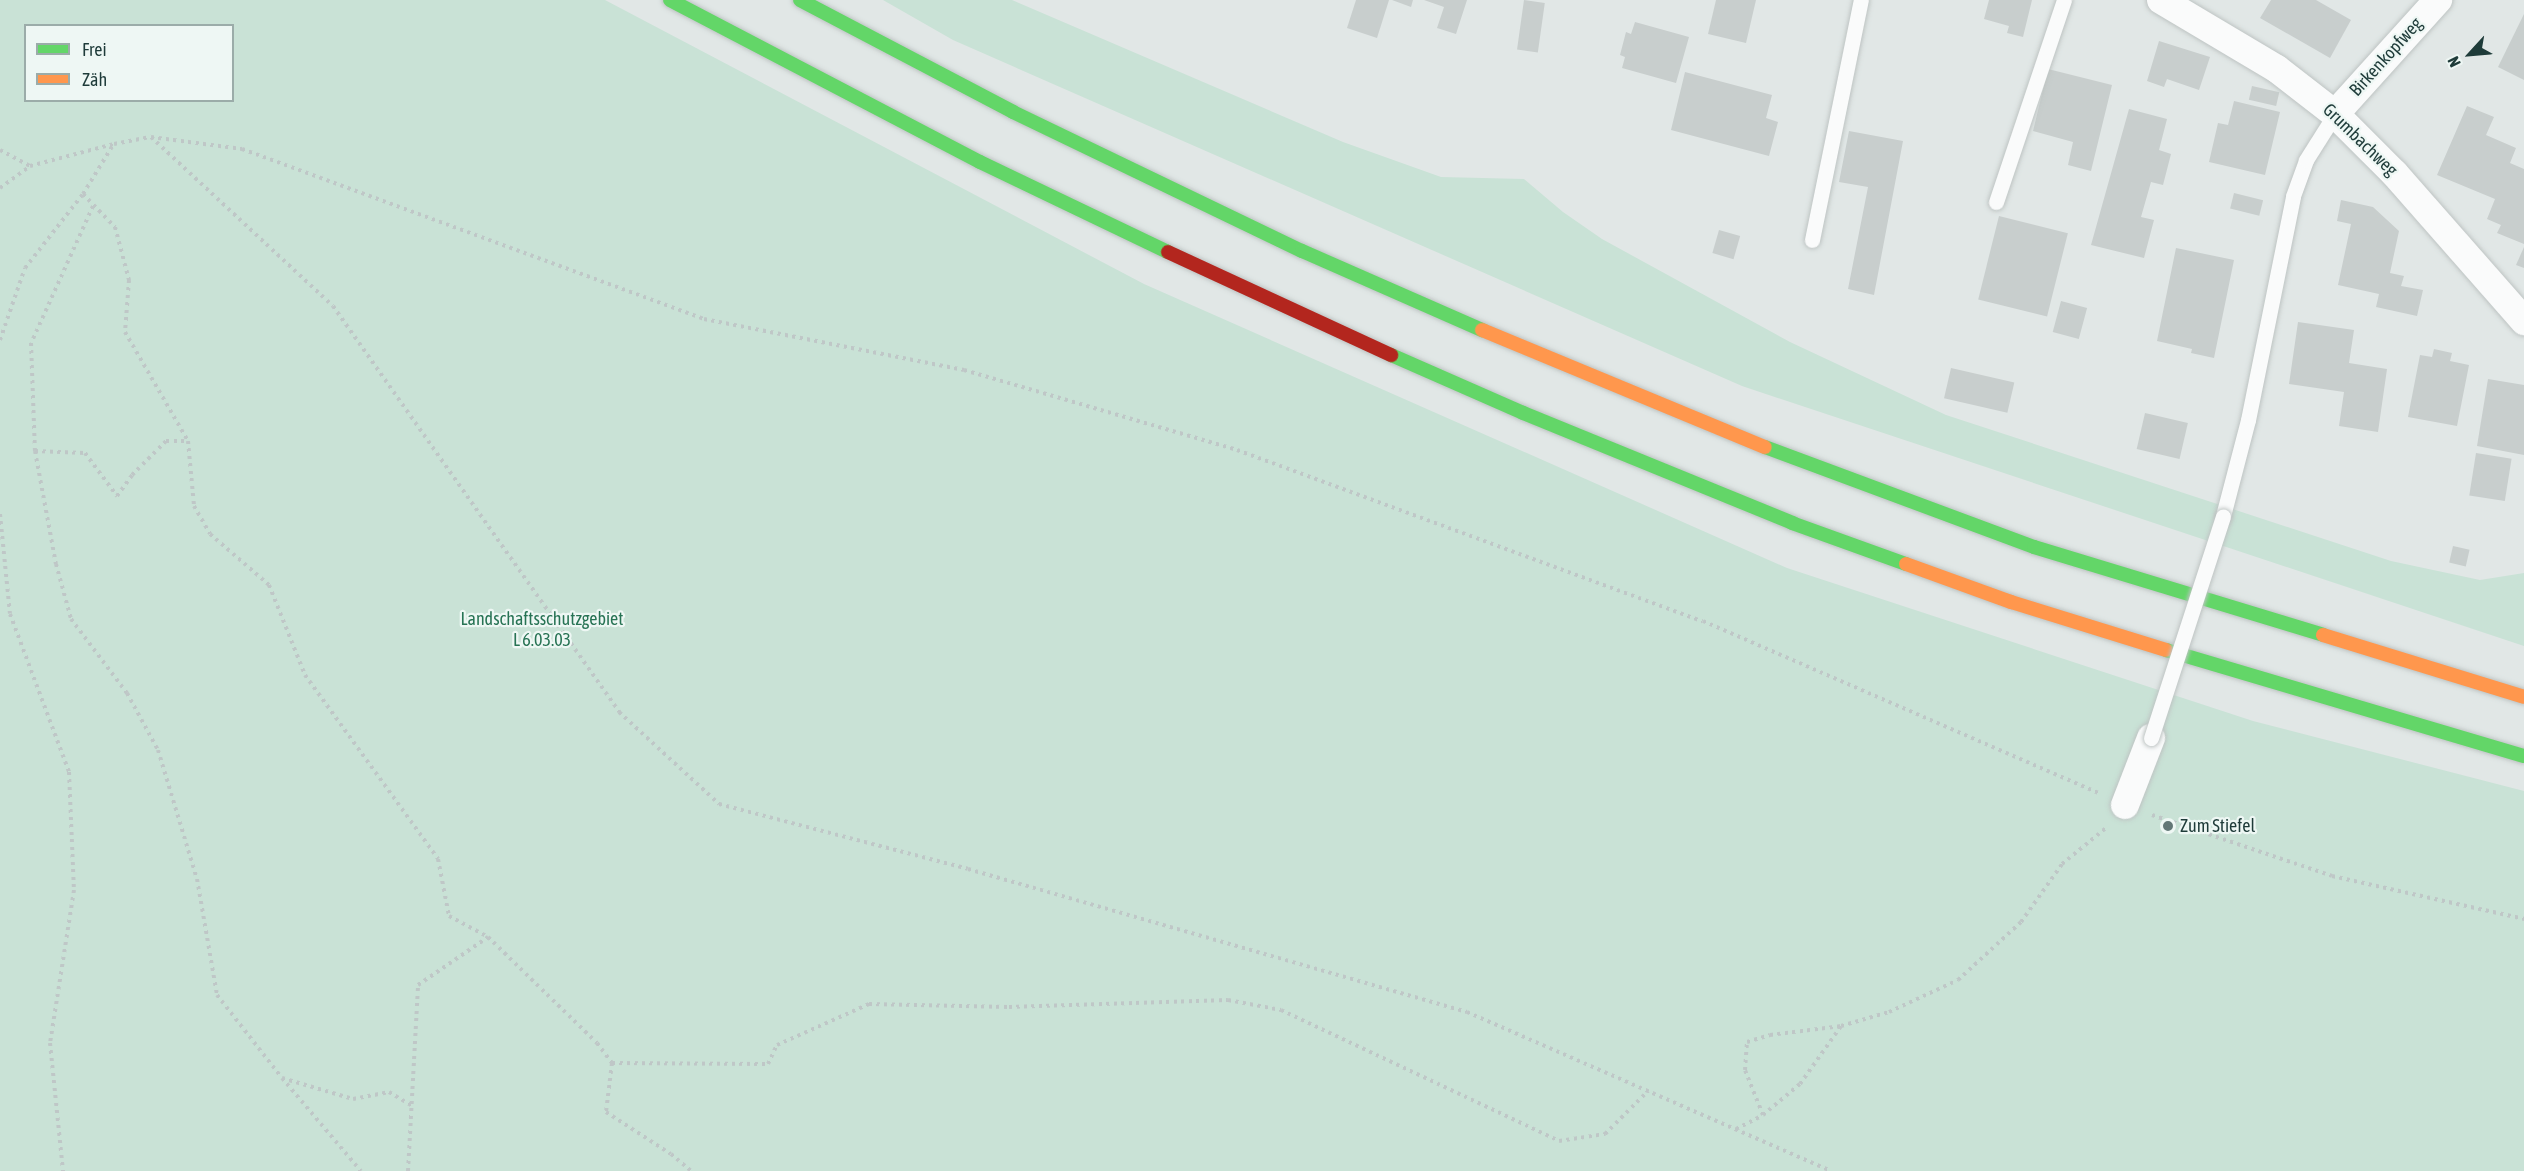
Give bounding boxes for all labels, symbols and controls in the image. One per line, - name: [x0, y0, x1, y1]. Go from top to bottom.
- street label: Birkenkopfweg: [2345, 13, 2427, 101]
- legend: [24, 24, 234, 102]
- north arrow: [2440, 24, 2500, 84]
- text: Frei: [82, 39, 107, 60]
- text: N: [2444, 54, 2464, 70]
- text: Zäh: [82, 69, 107, 90]
- street label: Grumbachweg: [2318, 99, 2402, 181]
- park label: Landschaftsschutzgebiet L 6.03.03: [461, 609, 623, 652]
- place label: Zum Stiefel: [2180, 815, 2255, 837]
- marker: Zum Stiefel: [2161, 819, 2175, 833]

